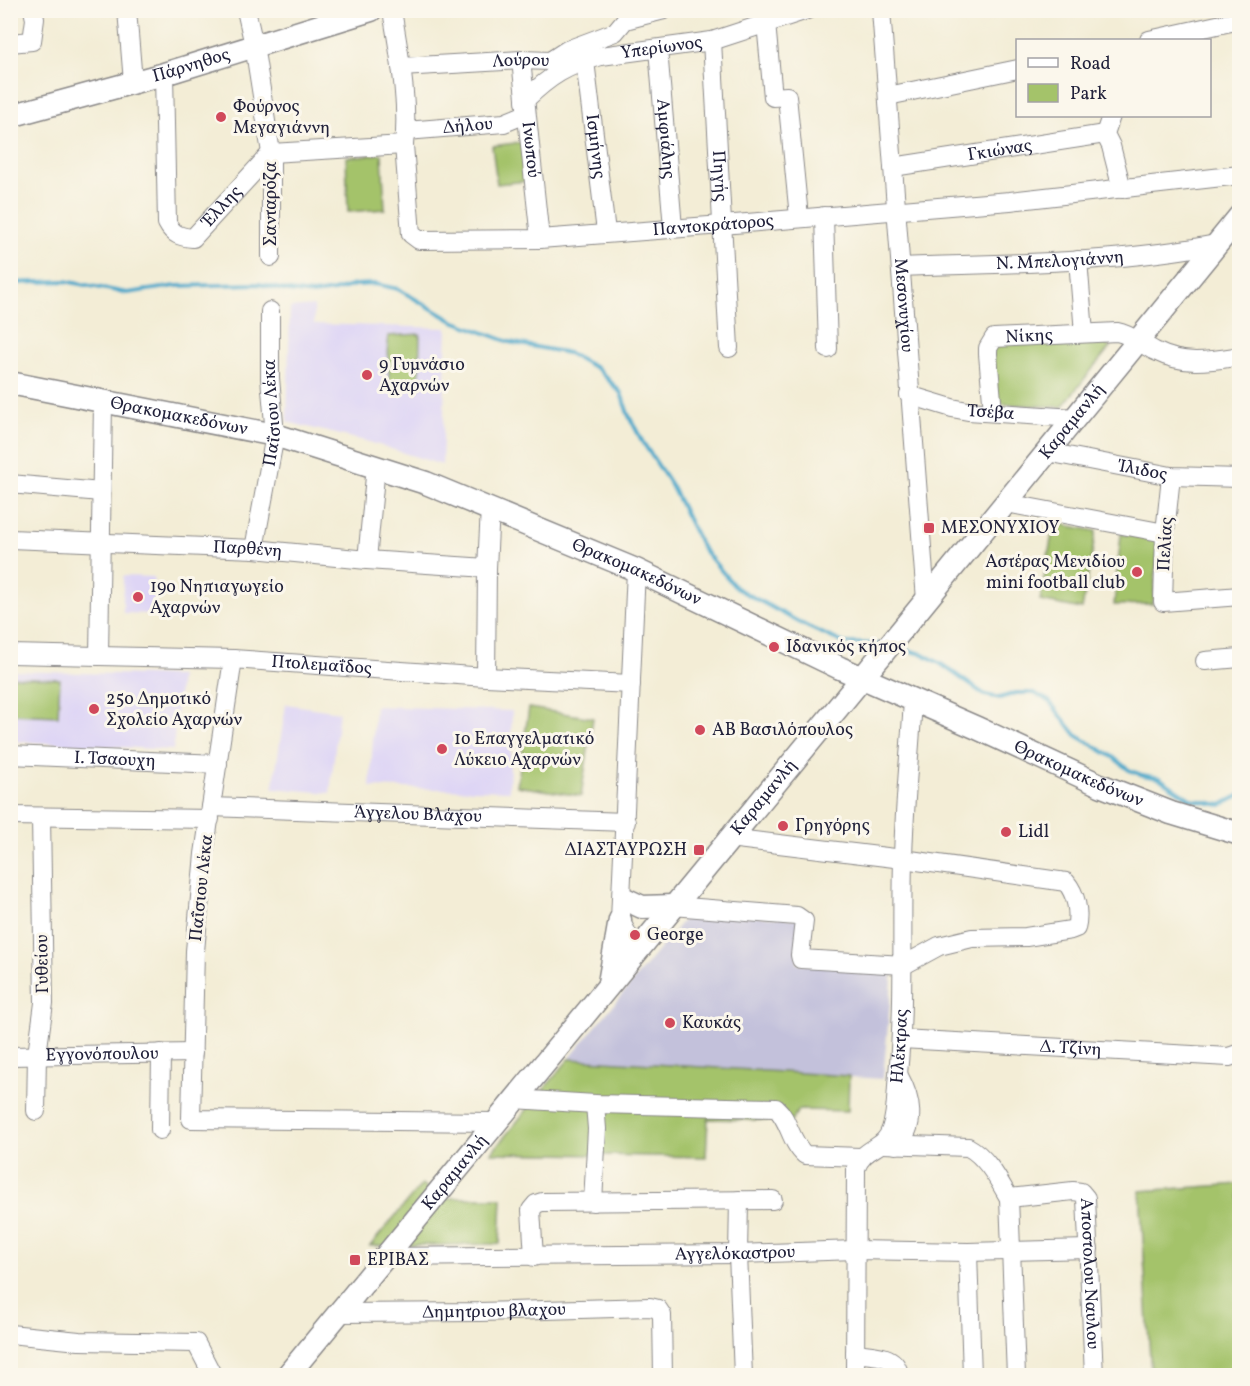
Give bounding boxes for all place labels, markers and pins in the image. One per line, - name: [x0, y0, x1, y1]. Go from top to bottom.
- place label: Φούρνος Μεγαγιάννη: [233, 95, 330, 141]
- marker: Φούρνος Μεγαγιάννη: [214, 110, 228, 124]
- place label: 9 Γυμνάσιο Αχαρνών: [379, 353, 465, 399]
- marker: 9 Γυμνάσιο Αχαρνών: [360, 368, 374, 382]
- place label: ΜΕΣΟΝΥΧΙΟΥ: [941, 516, 1060, 541]
- marker: ΜΕΣΟΝΥΧΙΟΥ: [922, 521, 936, 535]
- place label: Αστέρας Μενιδίου mini football club: [985, 550, 1125, 596]
- marker: Αστέρας Μενιδίου mini football club: [1130, 565, 1144, 579]
- place label: 19ο Νηπιαγωγείο Αχαρνών: [150, 575, 284, 621]
- marker: 19ο Νηπιαγωγείο Αχαρνών: [131, 590, 145, 604]
- place label: Ιδανικός κήπος: [786, 635, 906, 660]
- marker: Ιδανικός κήπος: [767, 640, 781, 654]
- place label: 25ο Δημοτικό Σχολείο Αχαρνών: [106, 687, 242, 733]
- marker: 25ο Δημοτικό Σχολείο Αχαρνών: [87, 702, 101, 716]
- place label: ΑΒ Βασιλόπουλος: [712, 718, 853, 743]
- marker: ΑΒ Βασιλόπουλος: [693, 723, 707, 737]
- place label: 1ο Επαγγελματικό Λύκειο Αχαρνών: [454, 727, 594, 773]
- marker: 1ο Επαγγελματικό Λύκειο Αχαρνών: [435, 742, 449, 756]
- place label: Γρηγόρης: [795, 814, 870, 839]
- marker: Γρηγόρης: [776, 819, 790, 833]
- place label: Lidl: [1018, 820, 1049, 845]
- marker: Lidl: [999, 825, 1013, 839]
- place label: ΔΙΑΣΤΑΥΡΩΣΗ: [565, 838, 687, 863]
- marker: ΔΙΑΣΤΑΥΡΩΣΗ: [692, 843, 706, 857]
- place label: George: [647, 923, 704, 948]
- marker: George: [628, 928, 642, 942]
- place label: Καυκάς: [682, 1011, 741, 1036]
- marker: Καυκάς: [663, 1016, 677, 1030]
- place label: ΕΡΙΒΑΣ: [367, 1248, 429, 1273]
- marker: ΕΡΙΒΑΣ: [348, 1253, 362, 1267]

